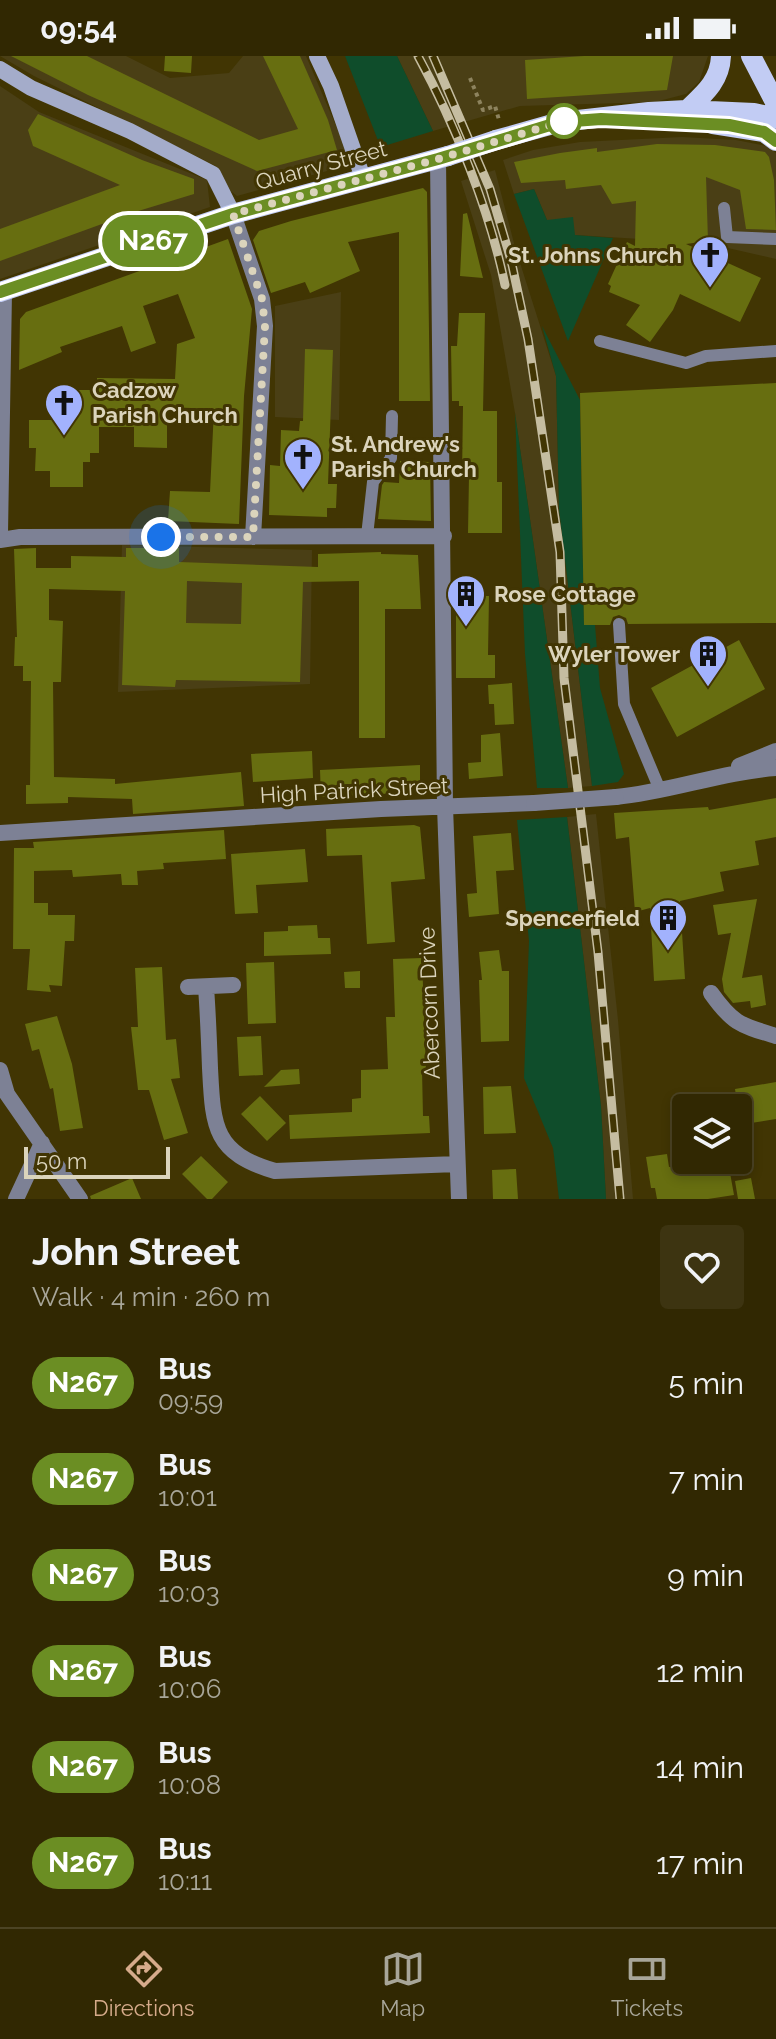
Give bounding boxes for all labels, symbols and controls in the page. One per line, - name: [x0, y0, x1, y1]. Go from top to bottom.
- text: 09:54: [40, 11, 117, 46]
- unlabelled marker: [547, 104, 581, 138]
- street label: Quarry Street: [252, 135, 390, 195]
- line badge: N267: [97, 215, 209, 267]
- text: N267: [118, 224, 188, 257]
- church icon: St. Johns Church: [689, 234, 731, 289]
- place label: St. Johns Church: [508, 242, 682, 268]
- place label: Cadzow Parish Church: [92, 377, 238, 428]
- church icon: Cadzow Parish Church: [43, 382, 85, 437]
- place label: St. Andrew's Parish Church: [331, 431, 477, 482]
- church icon: St. Andrew's Parish Church: [282, 436, 324, 491]
- your location: [141, 517, 181, 557]
- building icon: Rose Cottage: [445, 573, 487, 628]
- place label: Rose Cottage: [494, 581, 636, 607]
- building icon: Wyler Tower: [687, 633, 729, 688]
- place label: Wyler Tower: [548, 641, 680, 667]
- street label: High Patrick Street: [259, 772, 450, 808]
- building icon: Spencerfield: [647, 897, 689, 952]
- place label: Spencerfield: [505, 905, 640, 931]
- street label: Abercorn Drive: [413, 926, 445, 1080]
- map controls: [672, 1094, 752, 1174]
- button: layers: [672, 1094, 752, 1174]
- scale bar: [24, 1143, 170, 1179]
- text: 50 m: [36, 1148, 87, 1174]
- button: heart: [660, 1225, 744, 1309]
- text: John Street: [32, 1229, 240, 1274]
- text: Walk · 4 min · 260 m: [32, 1282, 270, 1312]
- text: Bus: [158, 1351, 212, 1386]
- text: N267: [48, 1366, 118, 1399]
- text: 5 min: [668, 1366, 744, 1401]
- text: 09:59: [158, 1386, 223, 1416]
- text: Bus: [158, 1447, 212, 1482]
- text: N267: [48, 1462, 118, 1495]
- text: 7 min: [669, 1462, 744, 1497]
- text: 10:01: [158, 1482, 217, 1512]
- text: Bus: [158, 1543, 212, 1578]
- text: N267: [48, 1558, 118, 1591]
- text: 9 min: [667, 1558, 744, 1593]
- text: 10:03: [158, 1578, 220, 1608]
- text: Bus: [158, 1639, 212, 1674]
- text: N267: [48, 1654, 118, 1687]
- text: 12 min: [656, 1654, 744, 1689]
- text: 10:06: [158, 1674, 221, 1704]
- text: Bus: [158, 1735, 212, 1770]
- text: N267: [48, 1750, 118, 1783]
- text: 14 min: [656, 1750, 744, 1785]
- text: 10:08: [158, 1770, 221, 1800]
- text: Bus: [158, 1831, 212, 1866]
- text: N267: [48, 1846, 118, 1879]
- text: 17 min: [656, 1846, 744, 1881]
- text: 10:11: [158, 1866, 212, 1896]
- tab: Directions: [93, 1947, 195, 2021]
- tab: Map: [380, 1947, 425, 2021]
- tab: Tickets: [611, 1947, 683, 2021]

